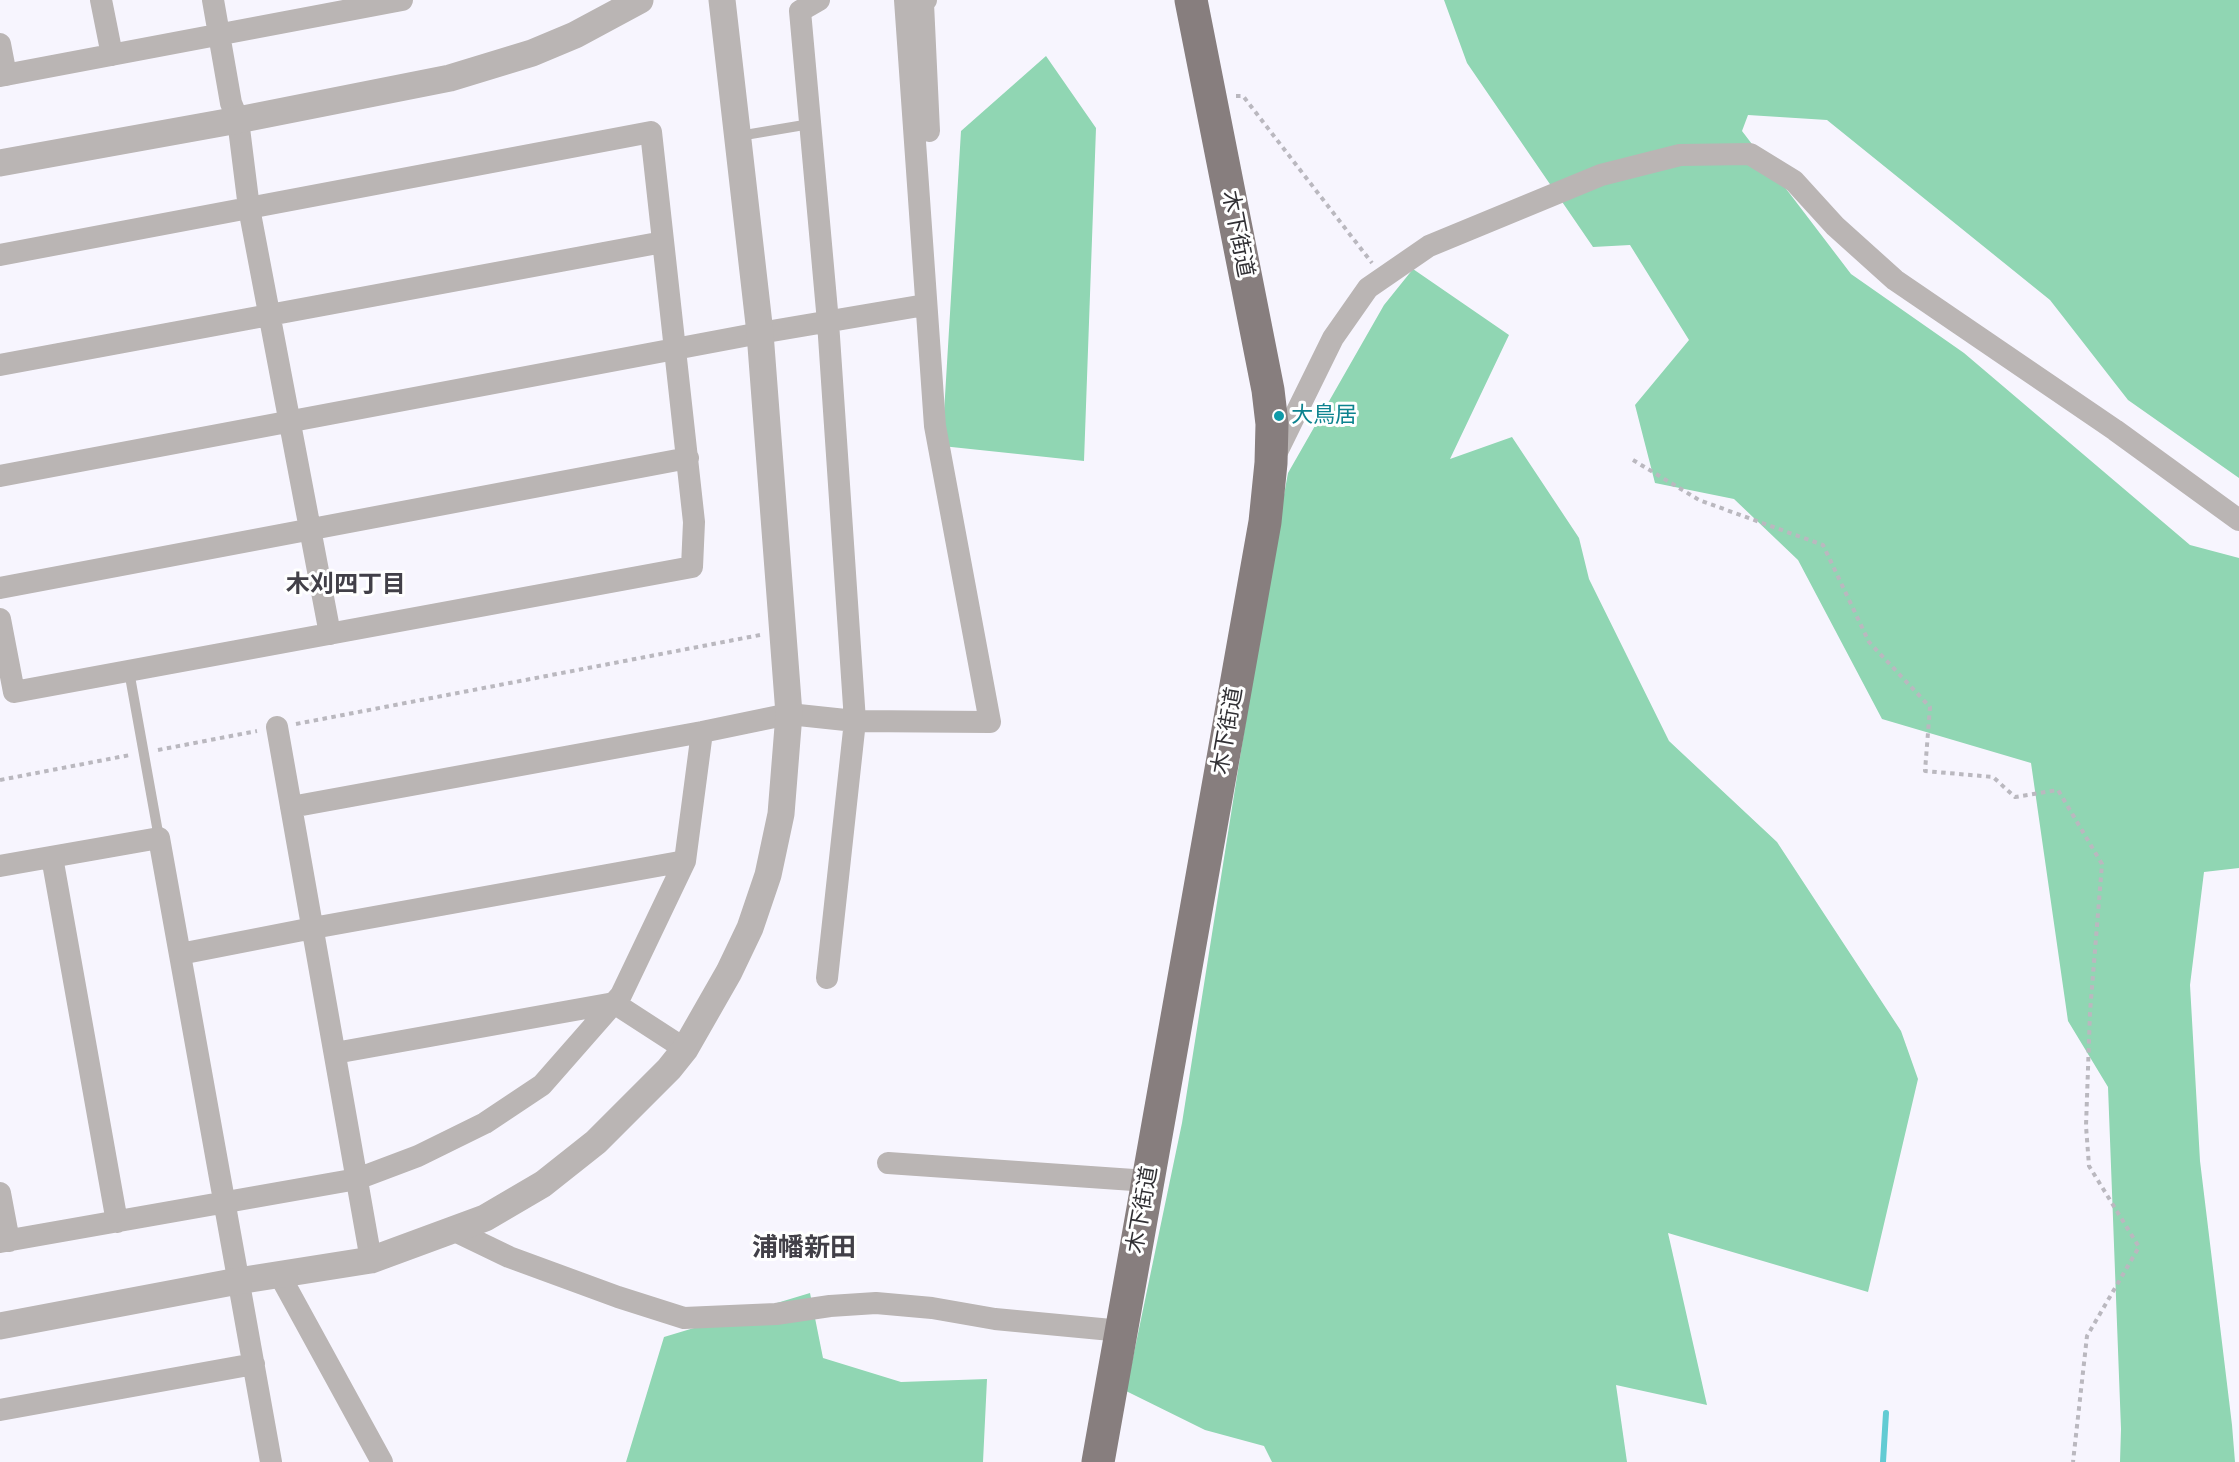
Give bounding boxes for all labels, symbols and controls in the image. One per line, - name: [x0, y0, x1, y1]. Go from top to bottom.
- street label: 木下街道: [1216, 188, 1258, 280]
- place label: 大鳥居: [1291, 403, 1357, 429]
- marker: 大鳥居: [1272, 409, 1286, 423]
- district label: 木刈四丁目: [286, 571, 406, 599]
- street label: 木下街道: [1207, 685, 1249, 777]
- street label: 木下街道: [1122, 1164, 1164, 1256]
- district label: 浦幡新田: [752, 1233, 856, 1265]

